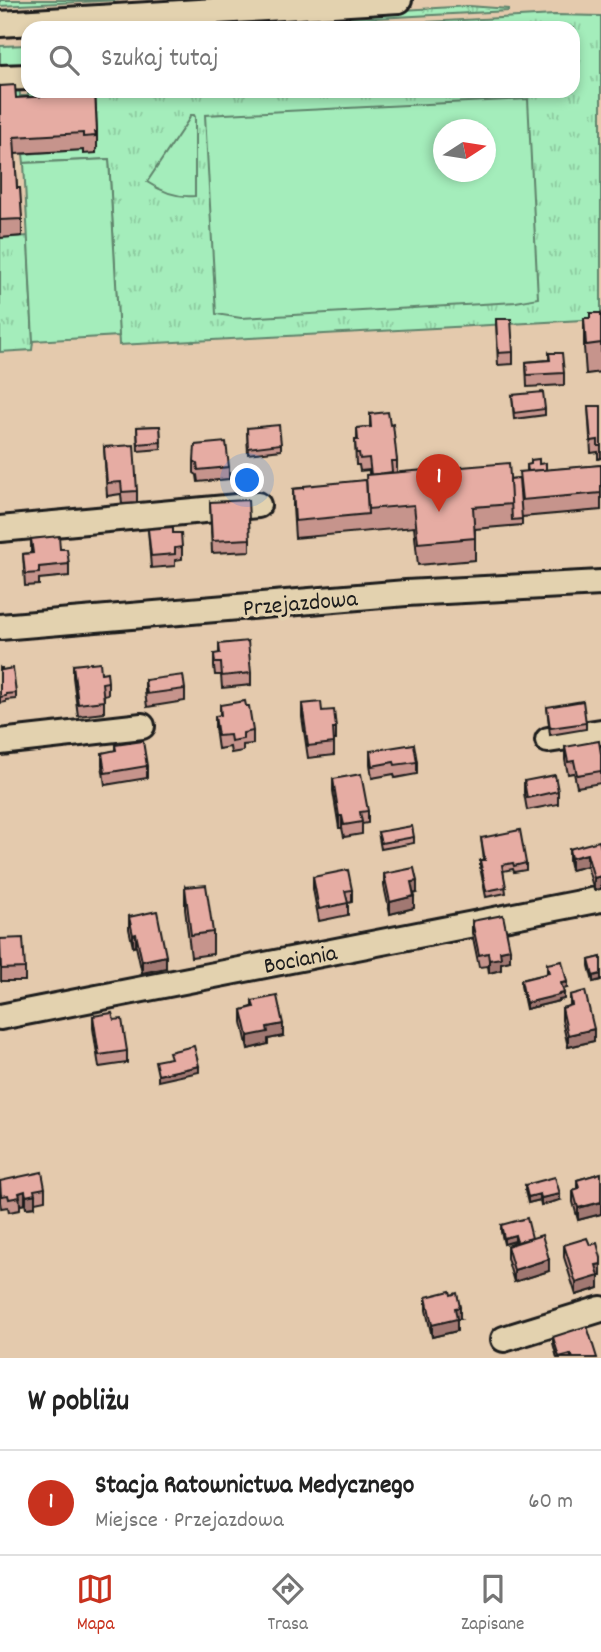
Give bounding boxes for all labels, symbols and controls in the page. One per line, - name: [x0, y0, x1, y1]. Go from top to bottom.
- search box: [21, 21, 580, 98]
- icon: search: [45, 41, 83, 79]
- text: Szukaj tutaj: [101, 41, 219, 78]
- north arrow: [433, 119, 496, 182]
- pin: 1: [416, 454, 462, 512]
- your location: [230, 463, 264, 497]
- street label: Przejazdowa: [242, 583, 360, 627]
- street label: Bociania: [261, 937, 341, 985]
- text: W pobliżu: [28, 1382, 129, 1425]
- text: Stacja Ratownictwa Medycznego: [95, 1468, 414, 1505]
- text: 1: [48, 1486, 54, 1519]
- text: 60 m: [528, 1486, 573, 1519]
- text: Miejsce · Przejazdowa: [95, 1505, 284, 1538]
- tab: Mapa: [76, 1570, 114, 1639]
- tab: Trasa: [267, 1570, 308, 1639]
- tab: Zapisane: [461, 1570, 524, 1639]

